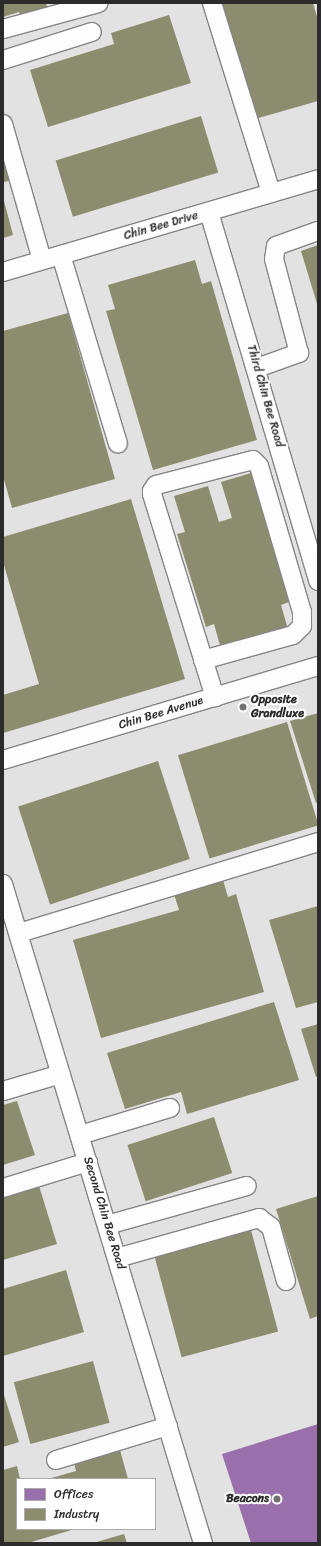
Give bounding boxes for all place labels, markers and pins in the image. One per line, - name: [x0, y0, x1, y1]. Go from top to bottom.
- place label: Opposite Grandluxe: [251, 693, 304, 721]
- marker: Opposite Grandluxe: [238, 702, 248, 712]
- place label: Beacons: [226, 1492, 269, 1506]
- marker: Beacons: [272, 1494, 282, 1504]

